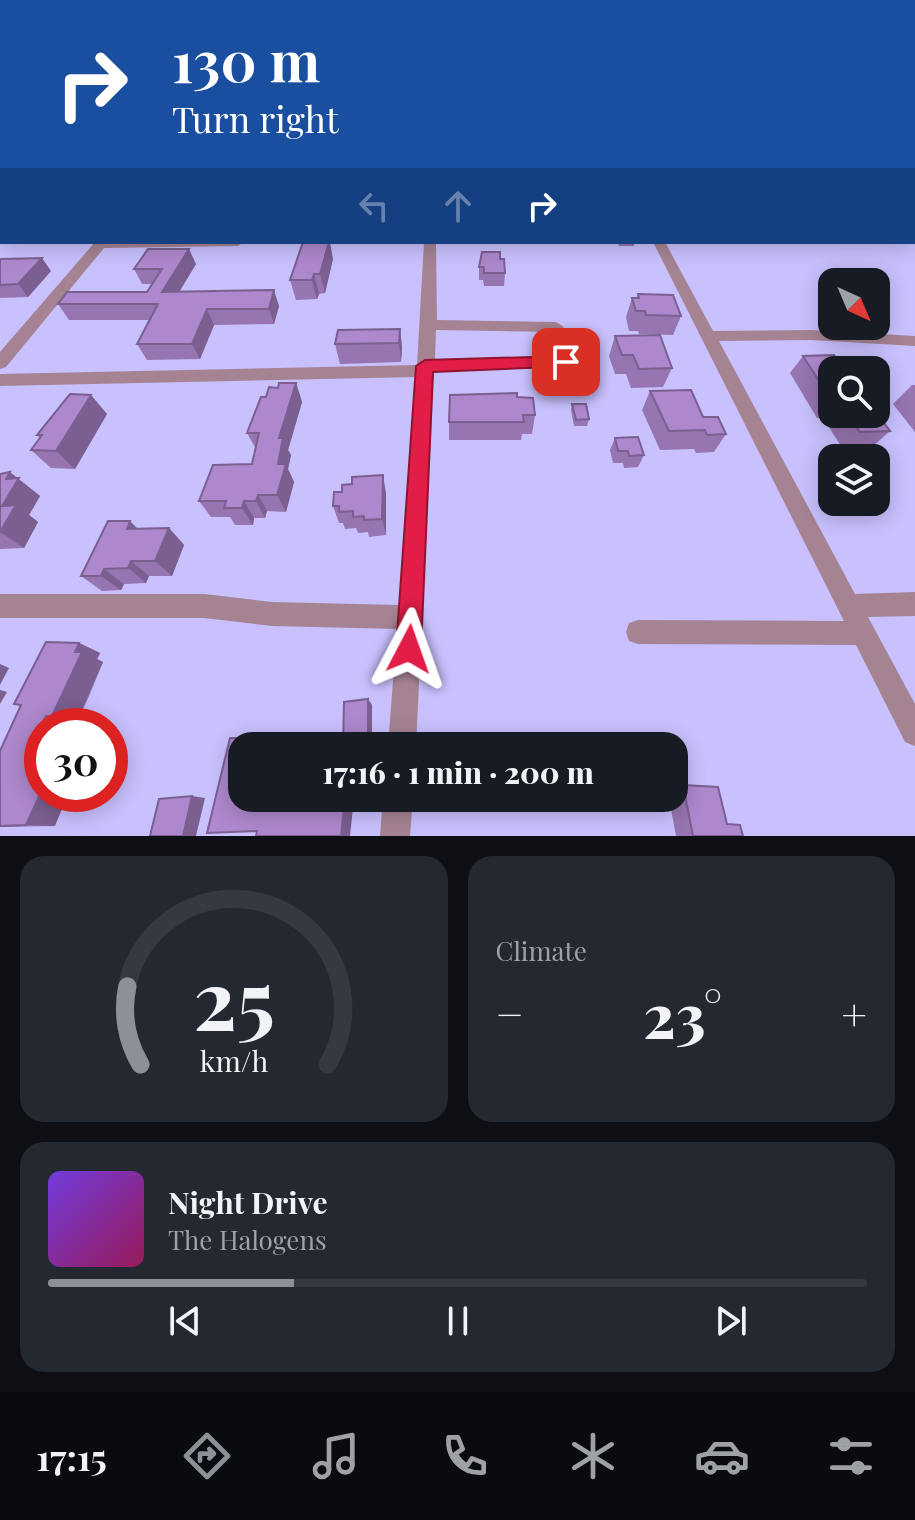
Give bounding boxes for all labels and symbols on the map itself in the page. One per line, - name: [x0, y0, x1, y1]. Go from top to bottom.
- north arrow: [818, 268, 890, 340]
- pin: [532, 328, 600, 396]
- position arrow: [367, 607, 451, 691]
- speed limit sign: 30: [24, 708, 128, 812]

